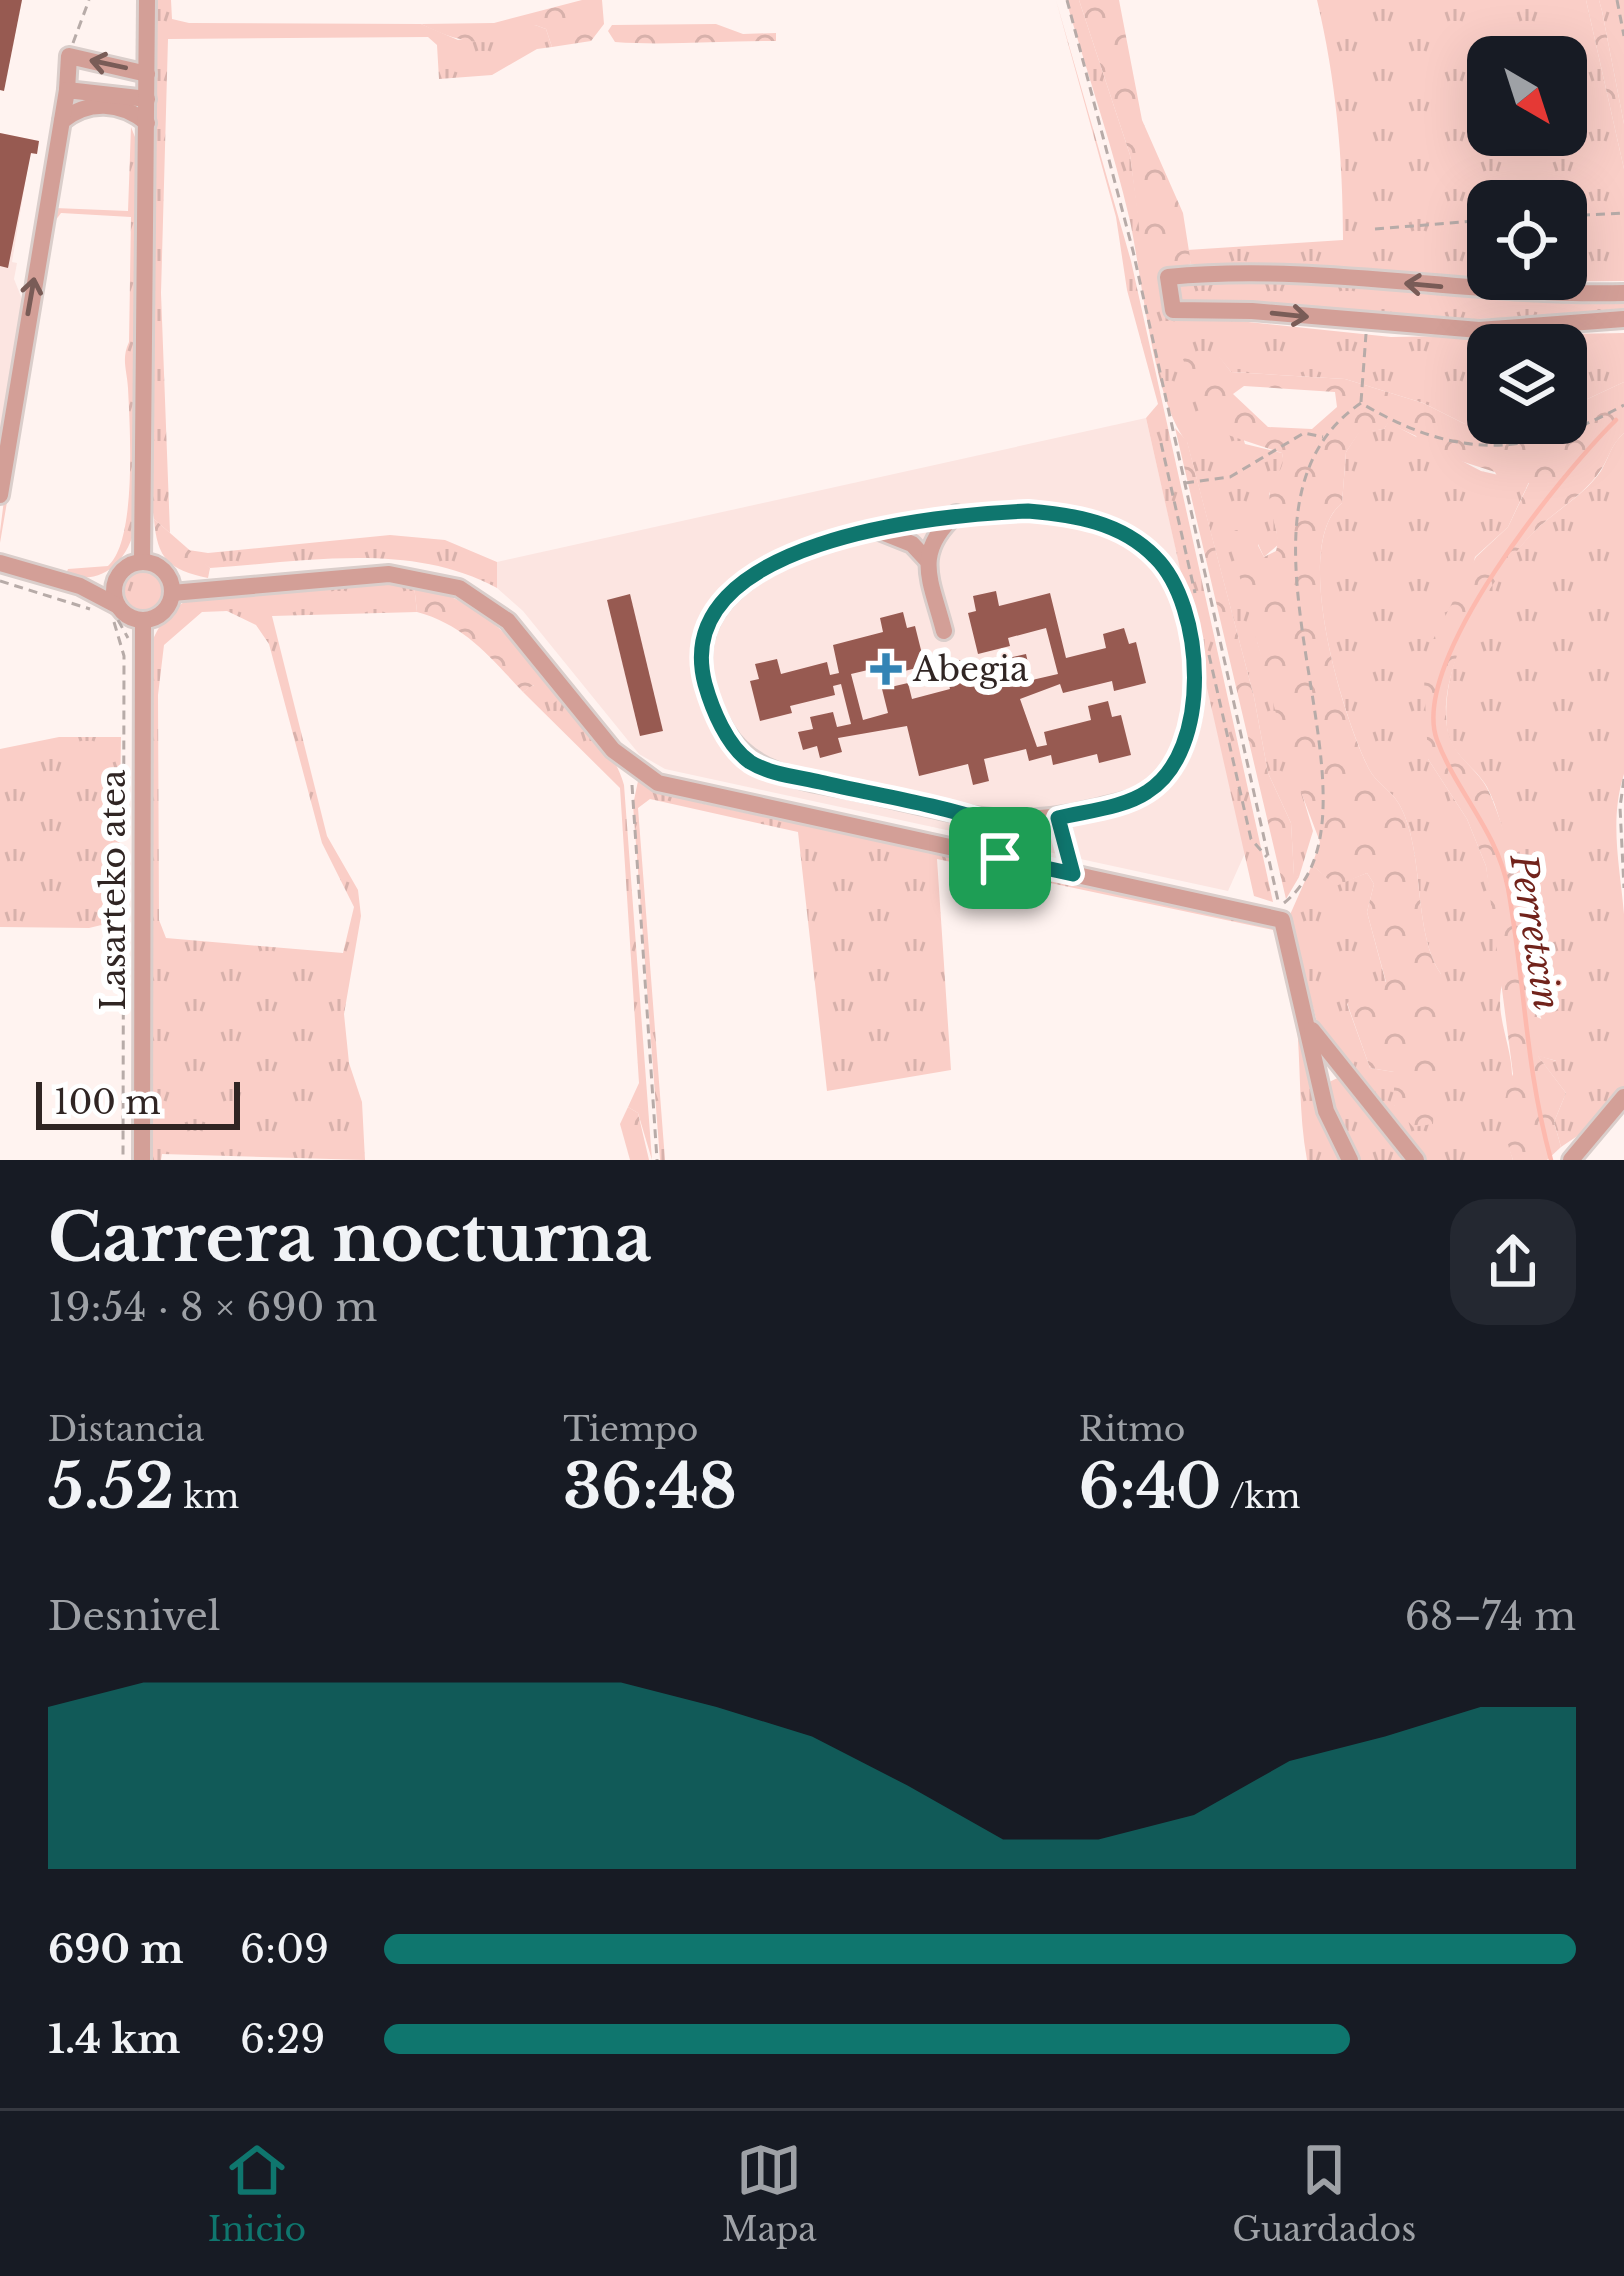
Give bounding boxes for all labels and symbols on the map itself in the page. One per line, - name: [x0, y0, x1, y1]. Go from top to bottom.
- north arrow: [1467, 36, 1587, 156]
- one-way arrow: [90, 52, 128, 75]
- one-way arrow: [1404, 273, 1443, 296]
- one-way arrow: [20, 277, 43, 316]
- one-way arrow: [1269, 304, 1308, 326]
- place label: Abegia: [912, 649, 1029, 690]
- marker: Abegia: [870, 653, 902, 685]
- street label: Lasarteko atea: [93, 769, 134, 1010]
- pin: [949, 807, 1051, 909]
- water label: Perretxin: [1500, 850, 1570, 1013]
- scale bar: [36, 1076, 240, 1129]

